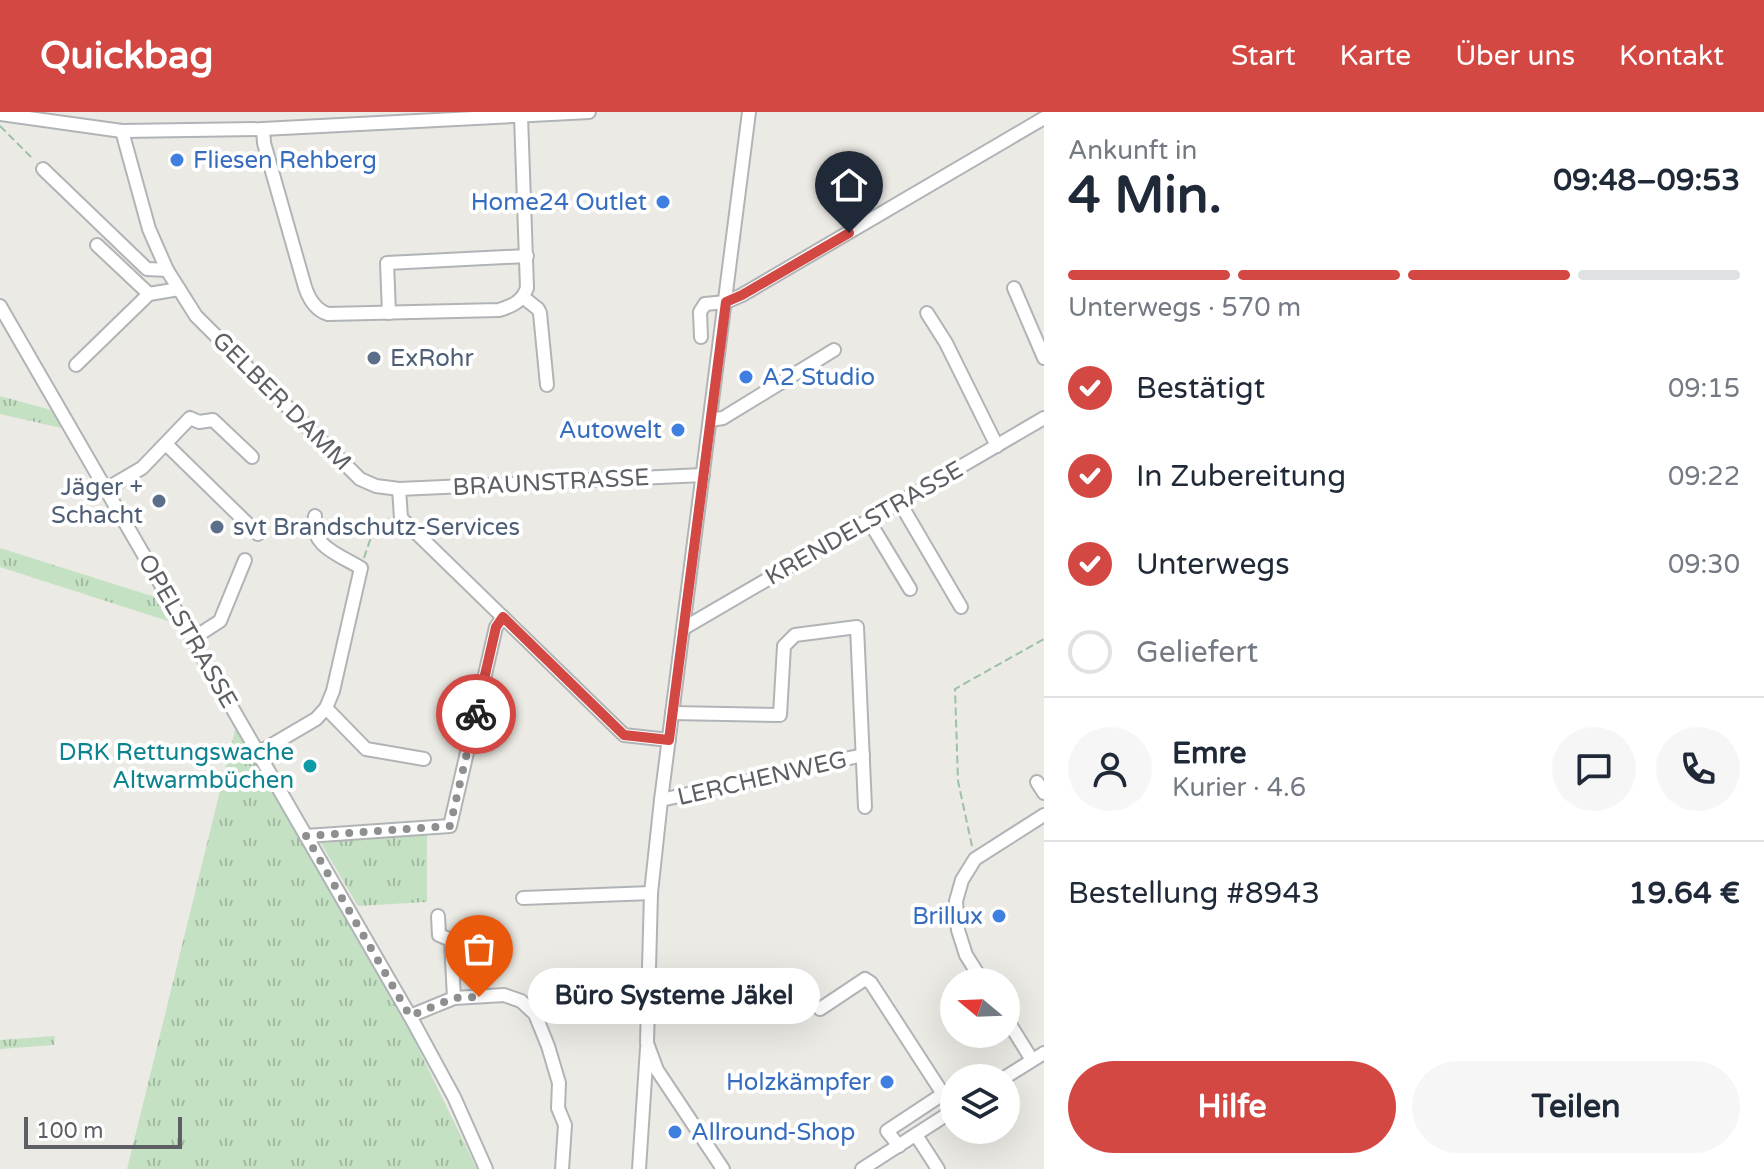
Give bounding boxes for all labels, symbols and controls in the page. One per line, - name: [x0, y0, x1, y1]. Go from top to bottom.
- text: Quickbag: [40, 33, 213, 79]
- text: Start: [1231, 39, 1296, 73]
- text: Karte: [1340, 39, 1411, 73]
- text: Über uns: [1455, 39, 1575, 73]
- text: Kontakt: [1619, 39, 1724, 73]
- text: Ankunft in: [1068, 135, 1197, 166]
- place label: Fliesen Rehberg: [193, 146, 377, 175]
- marker: Fliesen Rehberg: [168, 151, 186, 169]
- pin: [815, 151, 883, 233]
- text: 09:48–09:53: [1553, 162, 1740, 199]
- icon: home: [827, 163, 871, 207]
- text: 4 Min.: [1068, 164, 1222, 227]
- place label: Home24 Outlet: [471, 188, 647, 217]
- marker: Home24 Outlet: [654, 193, 672, 211]
- text: Unterwegs · 570 m: [1068, 292, 1301, 323]
- street label: GELBER DAMM: [206, 326, 357, 477]
- place label: ExRohr: [390, 344, 474, 373]
- marker: ExRohr: [365, 349, 383, 367]
- place label: A2 Studio: [762, 363, 875, 392]
- icon: check: [1068, 366, 1112, 410]
- marker: A2 Studio: [737, 368, 755, 386]
- text: Bestätigt: [1136, 370, 1265, 407]
- text: 09:15: [1668, 373, 1740, 404]
- place label: Autowelt: [559, 416, 662, 445]
- marker: Autowelt: [669, 421, 687, 439]
- icon: check: [1068, 454, 1112, 498]
- street label: KRENDELSTRASSE: [760, 455, 968, 592]
- text: In Zubereitung: [1136, 458, 1346, 495]
- text: 09:22: [1668, 461, 1740, 492]
- street label: BRAUNSTRASSE: [452, 463, 650, 502]
- place label: Jäger + Schacht: [51, 473, 143, 530]
- marker: Jäger + Schacht: [150, 492, 168, 510]
- place label: svt Brandschutz-Services: [233, 513, 520, 542]
- marker: svt Brandschutz-Services: [208, 518, 226, 536]
- icon: check: [1068, 542, 1112, 586]
- text: Unterwegs: [1136, 546, 1290, 583]
- street label: OPELSTRASSE: [132, 549, 243, 713]
- text: 09:30: [1668, 549, 1740, 580]
- text: Geliefert: [1136, 634, 1258, 671]
- courier: [436, 674, 516, 754]
- icon: bike: [454, 692, 498, 736]
- button: person: [1068, 727, 1152, 811]
- button: chat: [1552, 727, 1636, 811]
- button: phone: [1656, 727, 1740, 811]
- text: Emre: [1172, 735, 1247, 772]
- place label: DRK Rettungswache Altwarmbüchen: [58, 738, 294, 795]
- street label: LERCHENWEG: [674, 745, 850, 812]
- marker: DRK Rettungswache Altwarmbüchen: [301, 757, 319, 775]
- text: Kurier · 4.6: [1172, 772, 1306, 803]
- text: Bestellung #8943: [1068, 875, 1320, 912]
- text: 19.64 €: [1629, 875, 1740, 912]
- place label: Brillux: [912, 902, 983, 931]
- marker: Brillux: [990, 907, 1008, 925]
- pin: [445, 915, 513, 997]
- icon: bag: [457, 927, 501, 971]
- north arrow: [940, 968, 1020, 1048]
- map controls: [940, 968, 1020, 1144]
- callout: Büro Systeme Jäkel: [527, 969, 819, 1025]
- text: Büro Systeme Jäkel: [555, 980, 794, 1011]
- button: Hilfe: [1068, 1061, 1396, 1153]
- button: Teilen: [1412, 1061, 1740, 1153]
- button: layers: [940, 1064, 1020, 1144]
- place label: Holzkämpfer: [726, 1068, 872, 1097]
- marker: Holzkämpfer: [878, 1073, 896, 1091]
- scale bar: [24, 1113, 182, 1149]
- text: 100 m: [36, 1118, 103, 1144]
- place label: Allround-Shop: [691, 1118, 855, 1147]
- marker: Allround-Shop: [666, 1123, 684, 1141]

